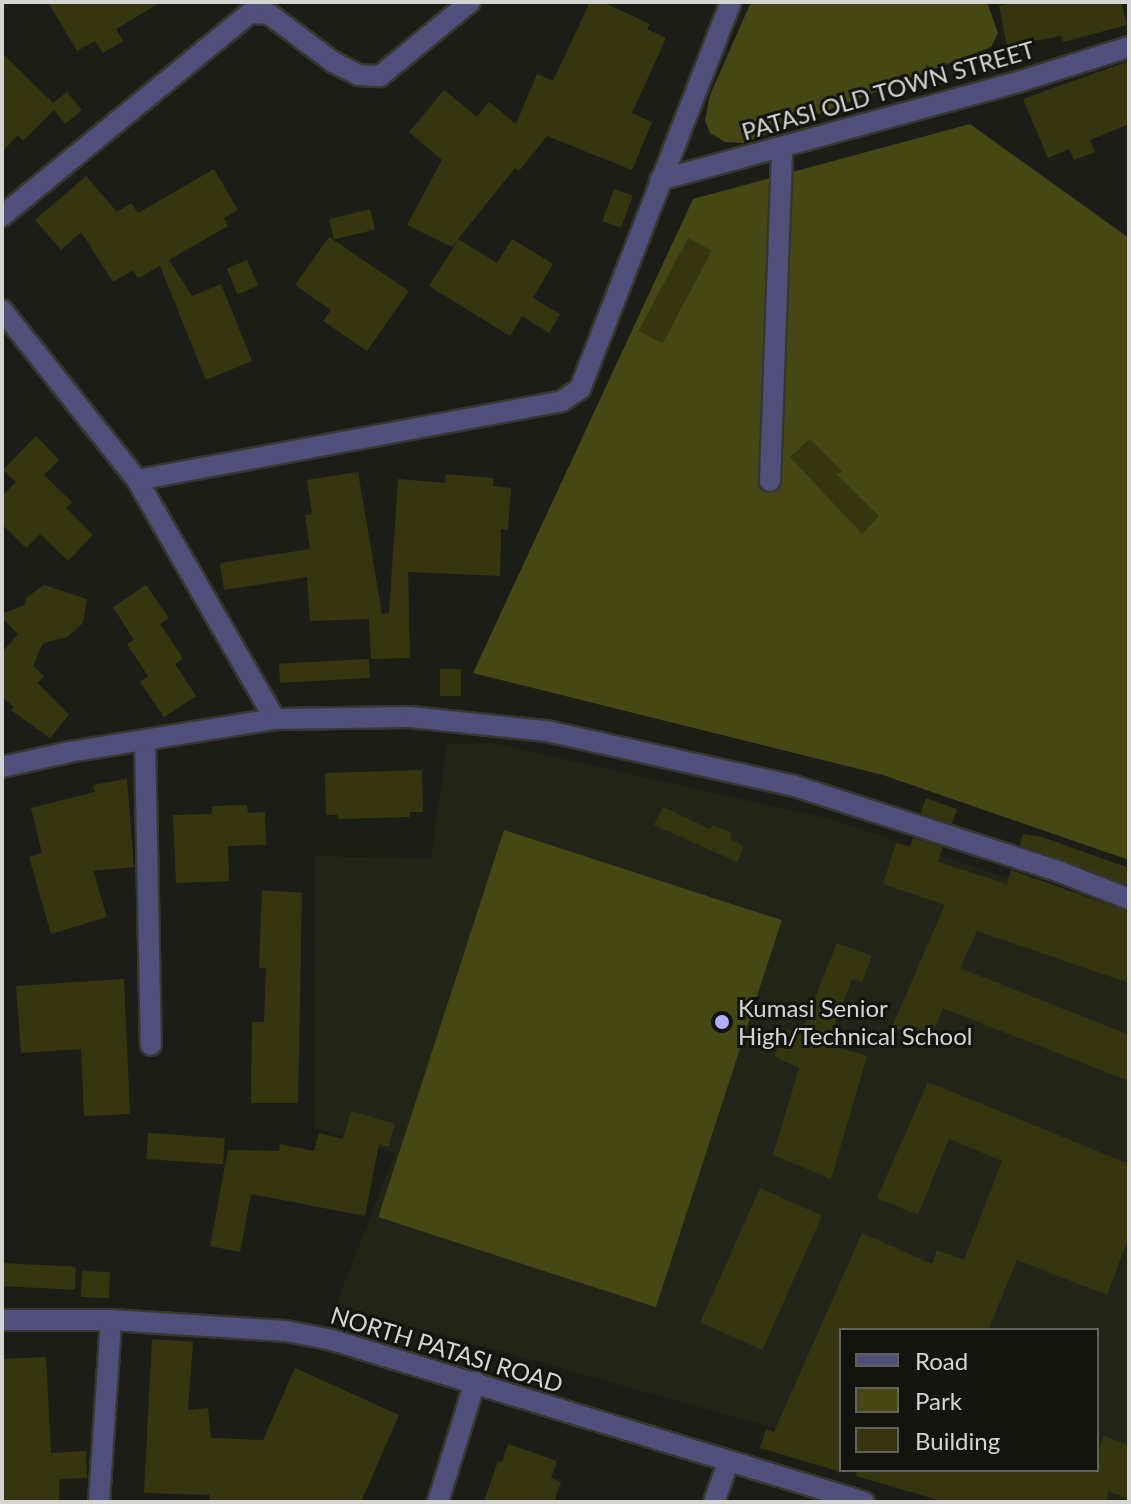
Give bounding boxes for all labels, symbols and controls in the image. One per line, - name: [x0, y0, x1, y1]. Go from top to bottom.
- street label: PATASI OLD TOWN STREET: [738, 34, 1038, 146]
- place label: Kumasi Senior High/Technical School: [738, 994, 972, 1050]
- marker: Kumasi Senior High/Technical School: [713, 1013, 731, 1031]
- street label: NORTH PATASI ROAD: [327, 1300, 567, 1398]
- legend: [839, 1328, 1099, 1472]
- text: Road: [915, 1346, 968, 1375]
- text: Park: [915, 1386, 962, 1415]
- text: Building: [915, 1426, 1000, 1455]

